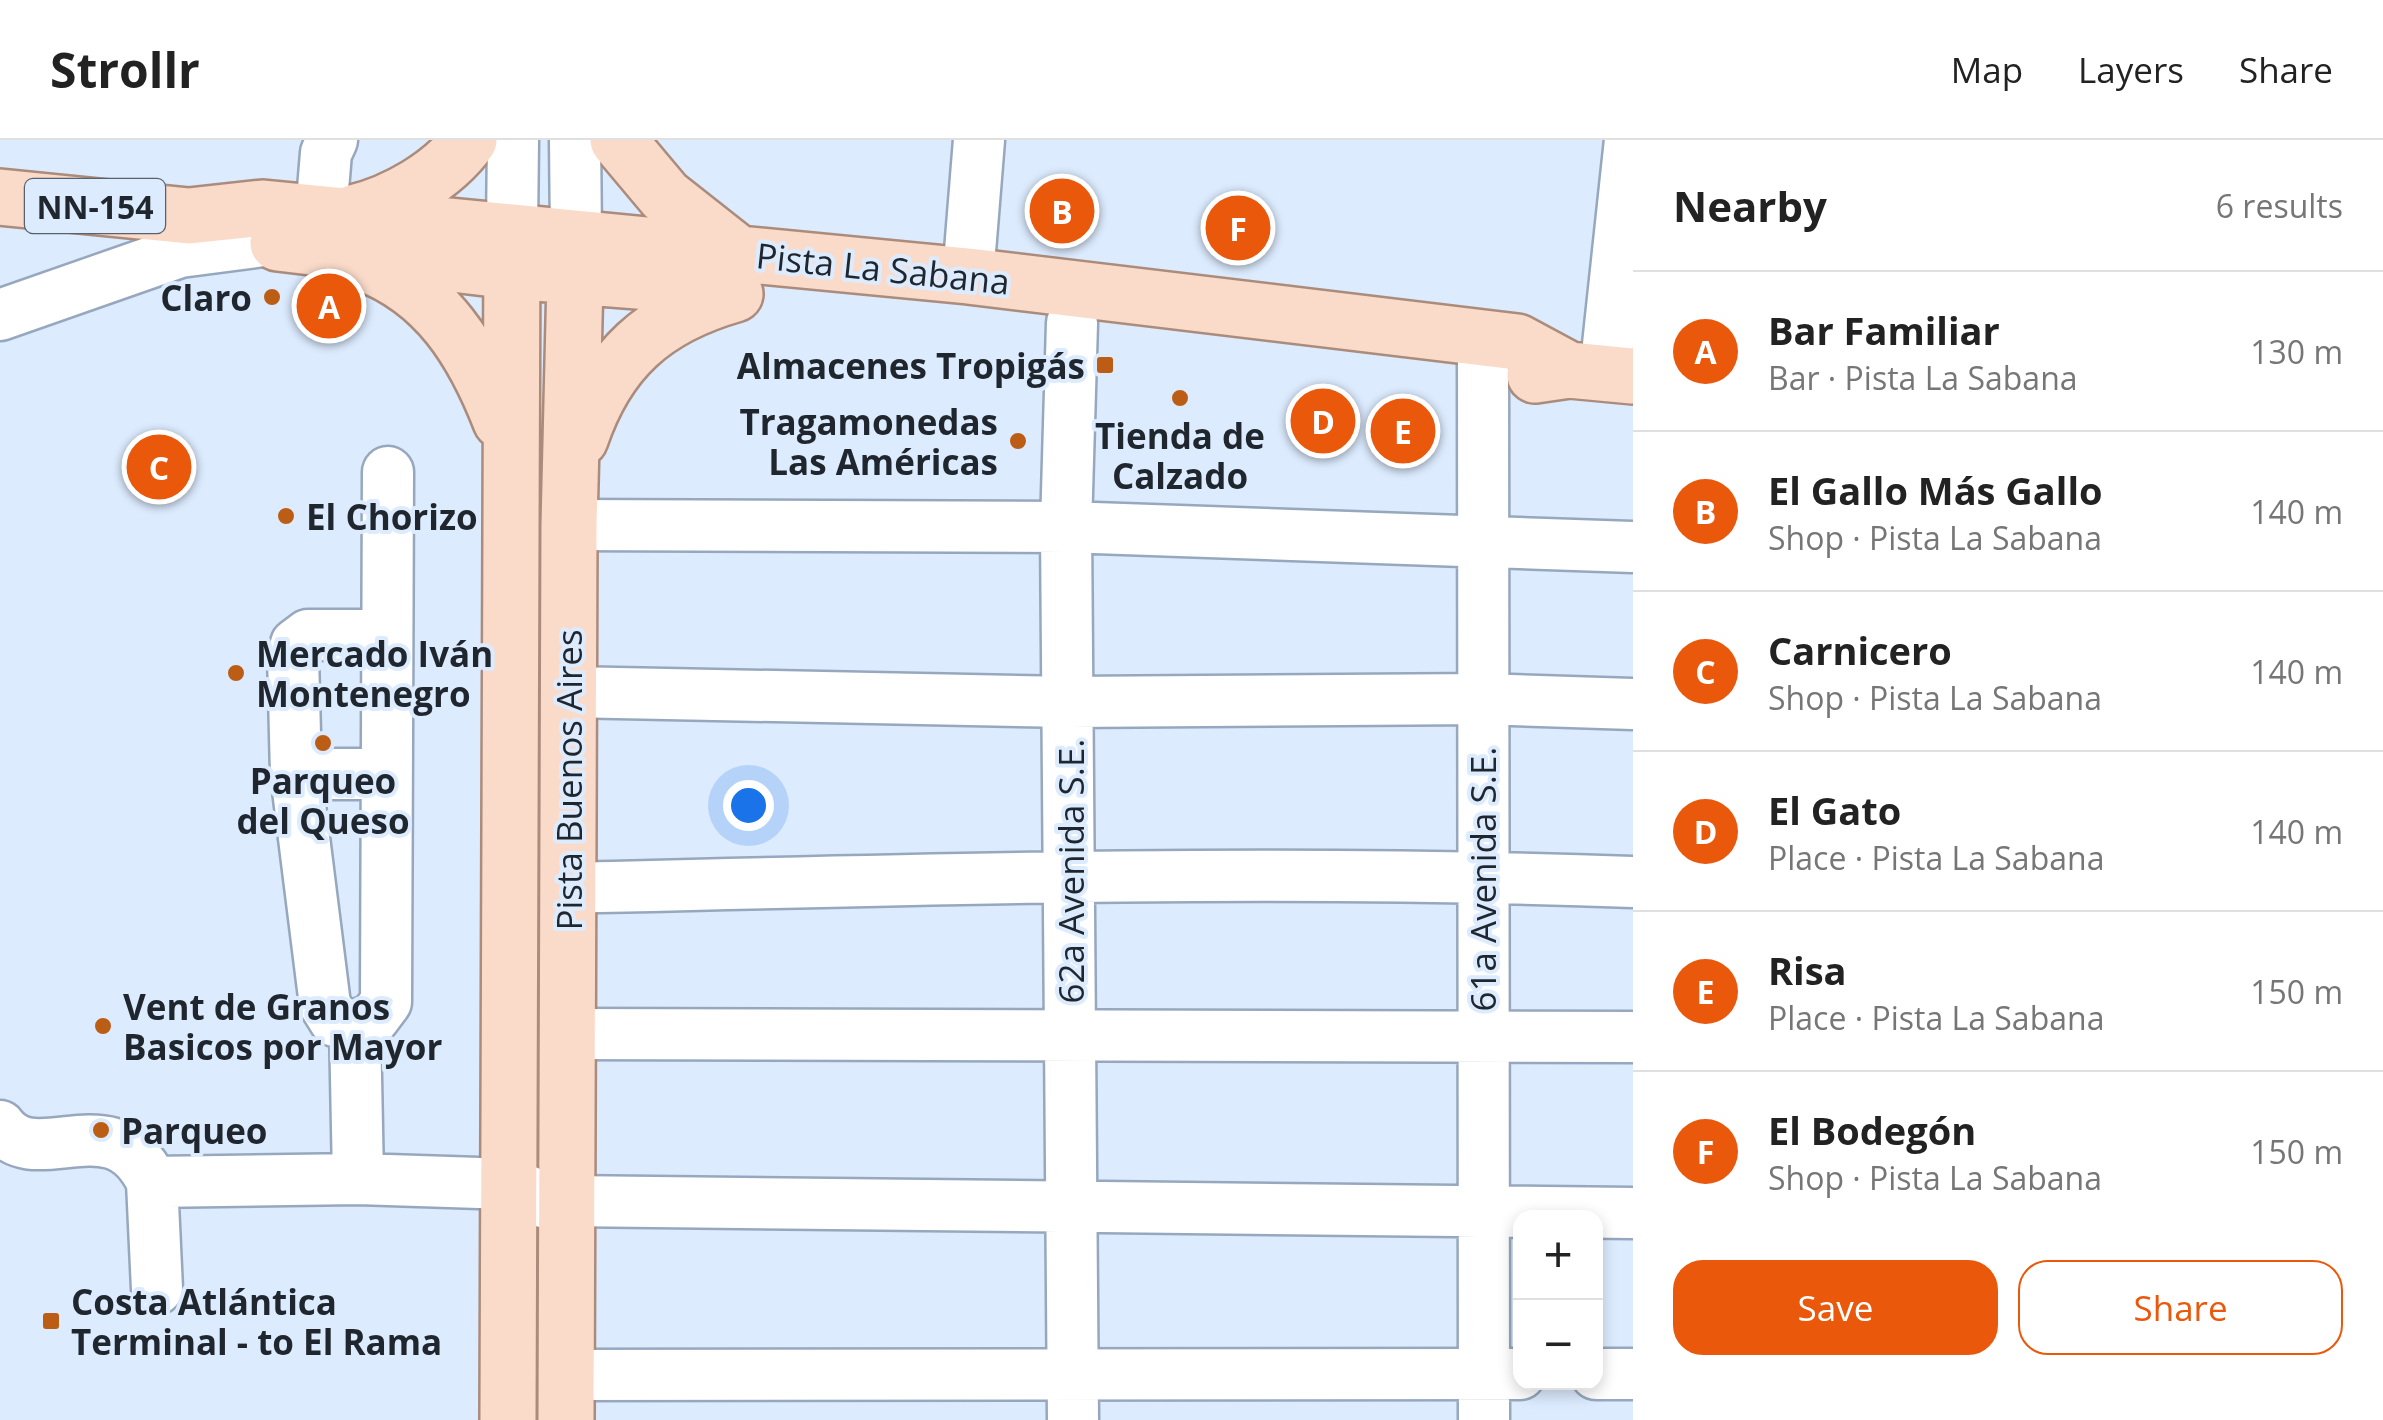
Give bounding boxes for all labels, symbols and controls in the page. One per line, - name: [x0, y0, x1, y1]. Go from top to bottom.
- text: Strollr: [50, 37, 200, 102]
- text: Map: [1951, 46, 2023, 93]
- text: Layers: [2078, 46, 2184, 93]
- text: Share: [2239, 46, 2333, 93]
- pin: B: [1030, 174, 1094, 248]
- text: Nearby: [1673, 177, 1827, 234]
- road number: NN-154: [25, 179, 165, 233]
- text: 6 results: [2216, 184, 2343, 227]
- pin: F: [1206, 191, 1270, 266]
- street label: Pista La Sabana: [754, 231, 1012, 305]
- pin: A: [296, 268, 362, 344]
- place label: Claro: [160, 274, 252, 321]
- marker: Claro: [261, 286, 283, 308]
- text: Bar Familiar: [1768, 304, 2000, 356]
- text: A: [1694, 330, 1717, 373]
- text: 130 m: [2250, 330, 2343, 373]
- place label: Almacenes Tropigás: [737, 342, 1085, 389]
- marker: Almacenes Tropigás: [1094, 354, 1116, 376]
- text: Bar · Pista La Sabana: [1768, 356, 2078, 399]
- pin: D: [1290, 384, 1356, 458]
- marker: Tienda de Calzado: [1169, 387, 1191, 409]
- pin: E: [1370, 394, 1436, 468]
- place label: Tragamonedas Las Américas: [739, 398, 998, 485]
- place label: Tienda de Calzado: [1095, 412, 1265, 499]
- pin: C: [126, 430, 192, 504]
- marker: Tragamonedas Las Américas: [1007, 430, 1029, 452]
- text: El Gallo Más Gallo: [1768, 464, 2103, 516]
- text: B: [1695, 490, 1716, 533]
- text: 140 m: [2250, 490, 2343, 533]
- place label: El Chorizo: [306, 493, 478, 540]
- marker: El Chorizo: [275, 505, 297, 527]
- text: Shop · Pista La Sabana: [1768, 516, 2102, 559]
- text: Carnicero: [1768, 624, 1952, 676]
- street label: Pista Buenos Aires: [545, 629, 592, 931]
- place label: Mercado Iván Montenegro: [256, 630, 493, 717]
- text: C: [1695, 650, 1716, 693]
- text: 140 m: [2250, 650, 2343, 693]
- marker: Mercado Iván Montenegro: [225, 662, 247, 684]
- text: Shop · Pista La Sabana: [1768, 676, 2102, 719]
- marker: Parqueo del Queso: [312, 732, 334, 754]
- street label: 62a Avenida S.E.: [1047, 738, 1094, 1004]
- street label: 61a Avenida S.E.: [1459, 746, 1506, 1012]
- place label: Parqueo del Queso: [236, 757, 410, 844]
- your location: [723, 780, 774, 831]
- text: El Gato: [1768, 784, 1901, 836]
- text: D: [1694, 810, 1717, 853]
- text: 140 m: [2250, 810, 2343, 853]
- text: Place · Pista La Sabana: [1768, 836, 2104, 879]
- text: Risa: [1768, 944, 1847, 996]
- text: E: [1697, 970, 1714, 1013]
- text: 150 m: [2250, 970, 2343, 1013]
- place label: Vent de Granos Basicos por Mayor: [123, 983, 442, 1070]
- text: Place · Pista La Sabana: [1768, 996, 2104, 1039]
- marker: Vent de Granos Basicos por Mayor: [92, 1015, 114, 1037]
- text: El Bodegón: [1768, 1104, 1976, 1156]
- place label: Parqueo: [121, 1107, 268, 1154]
- marker: Parqueo: [90, 1119, 112, 1141]
- text: F: [1697, 1130, 1714, 1173]
- text: 150 m: [2250, 1130, 2343, 1173]
- text: Shop · Pista La Sabana: [1768, 1156, 2102, 1199]
- map controls: [1513, 1210, 1603, 1390]
- button: +: [1513, 1210, 1603, 1300]
- button: Save: [1673, 1260, 1998, 1355]
- button: Share: [2018, 1260, 2343, 1355]
- place label: Costa Atlántica Terminal - to El Rama: [71, 1278, 442, 1365]
- button: −: [1513, 1300, 1603, 1390]
- marker: Costa Atlántica Terminal - to El Rama: [40, 1310, 62, 1332]

